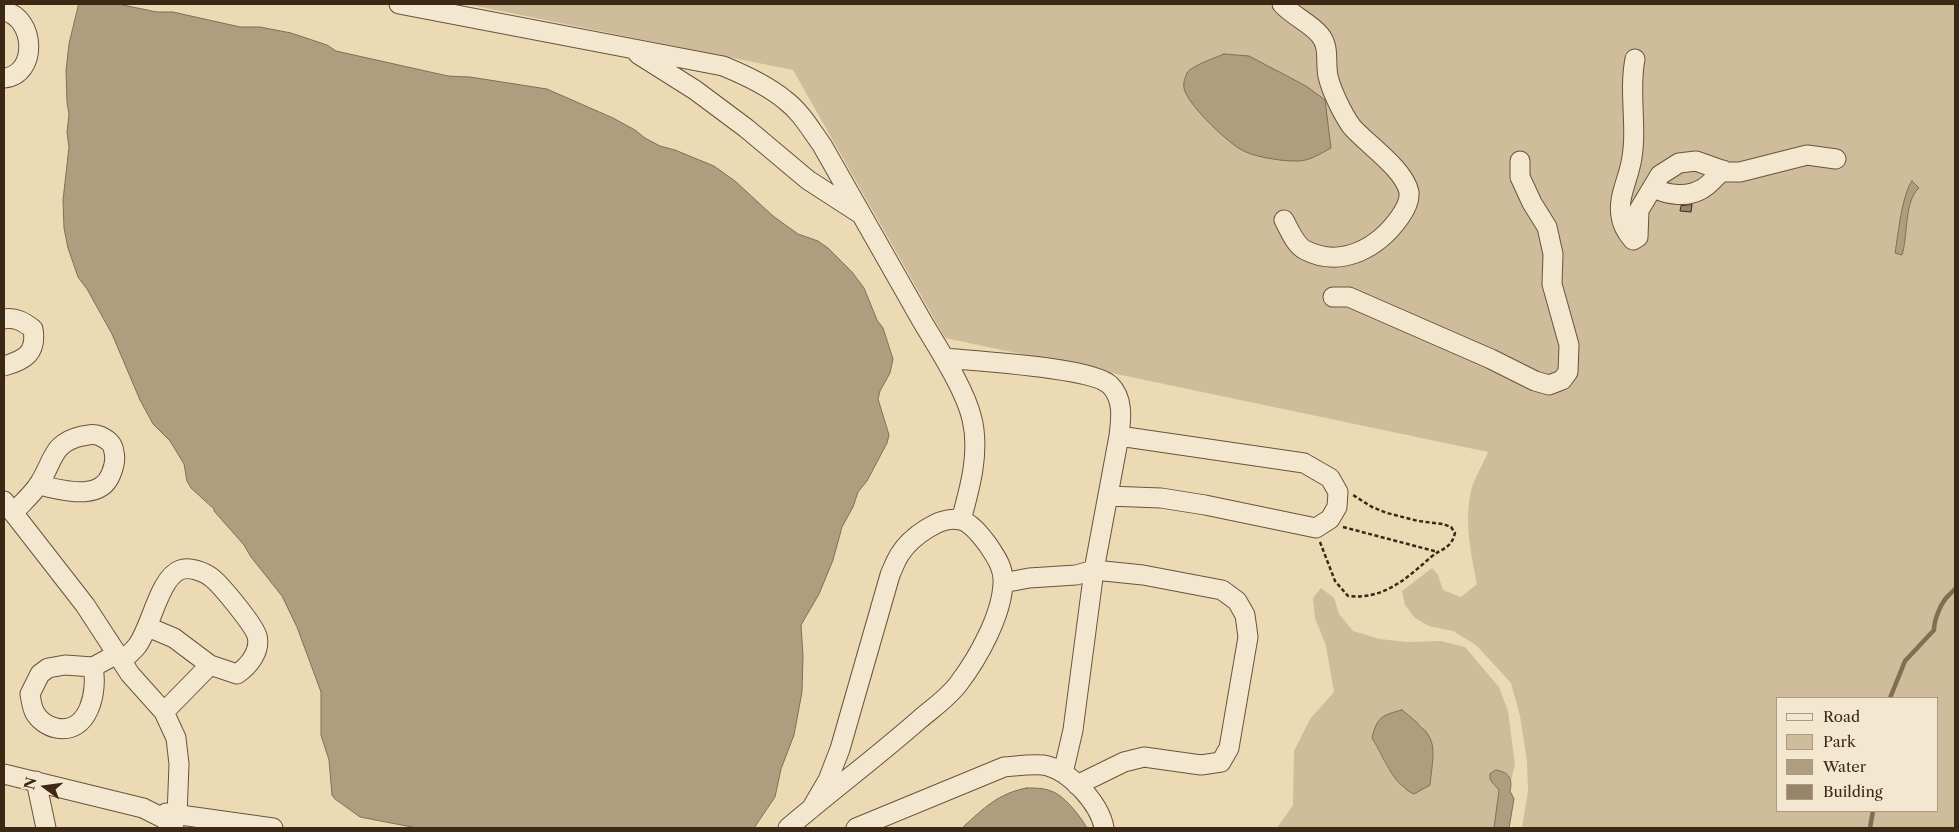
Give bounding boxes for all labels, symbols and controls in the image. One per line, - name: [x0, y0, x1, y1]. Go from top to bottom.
- legend: [1776, 697, 1939, 812]
- text: Road: [1823, 707, 1860, 726]
- text: Park: [1823, 732, 1856, 751]
- text: Water: [1823, 757, 1866, 776]
- north arrow: [20, 762, 70, 812]
- text: N: [20, 775, 41, 791]
- text: Building: [1823, 782, 1883, 801]

